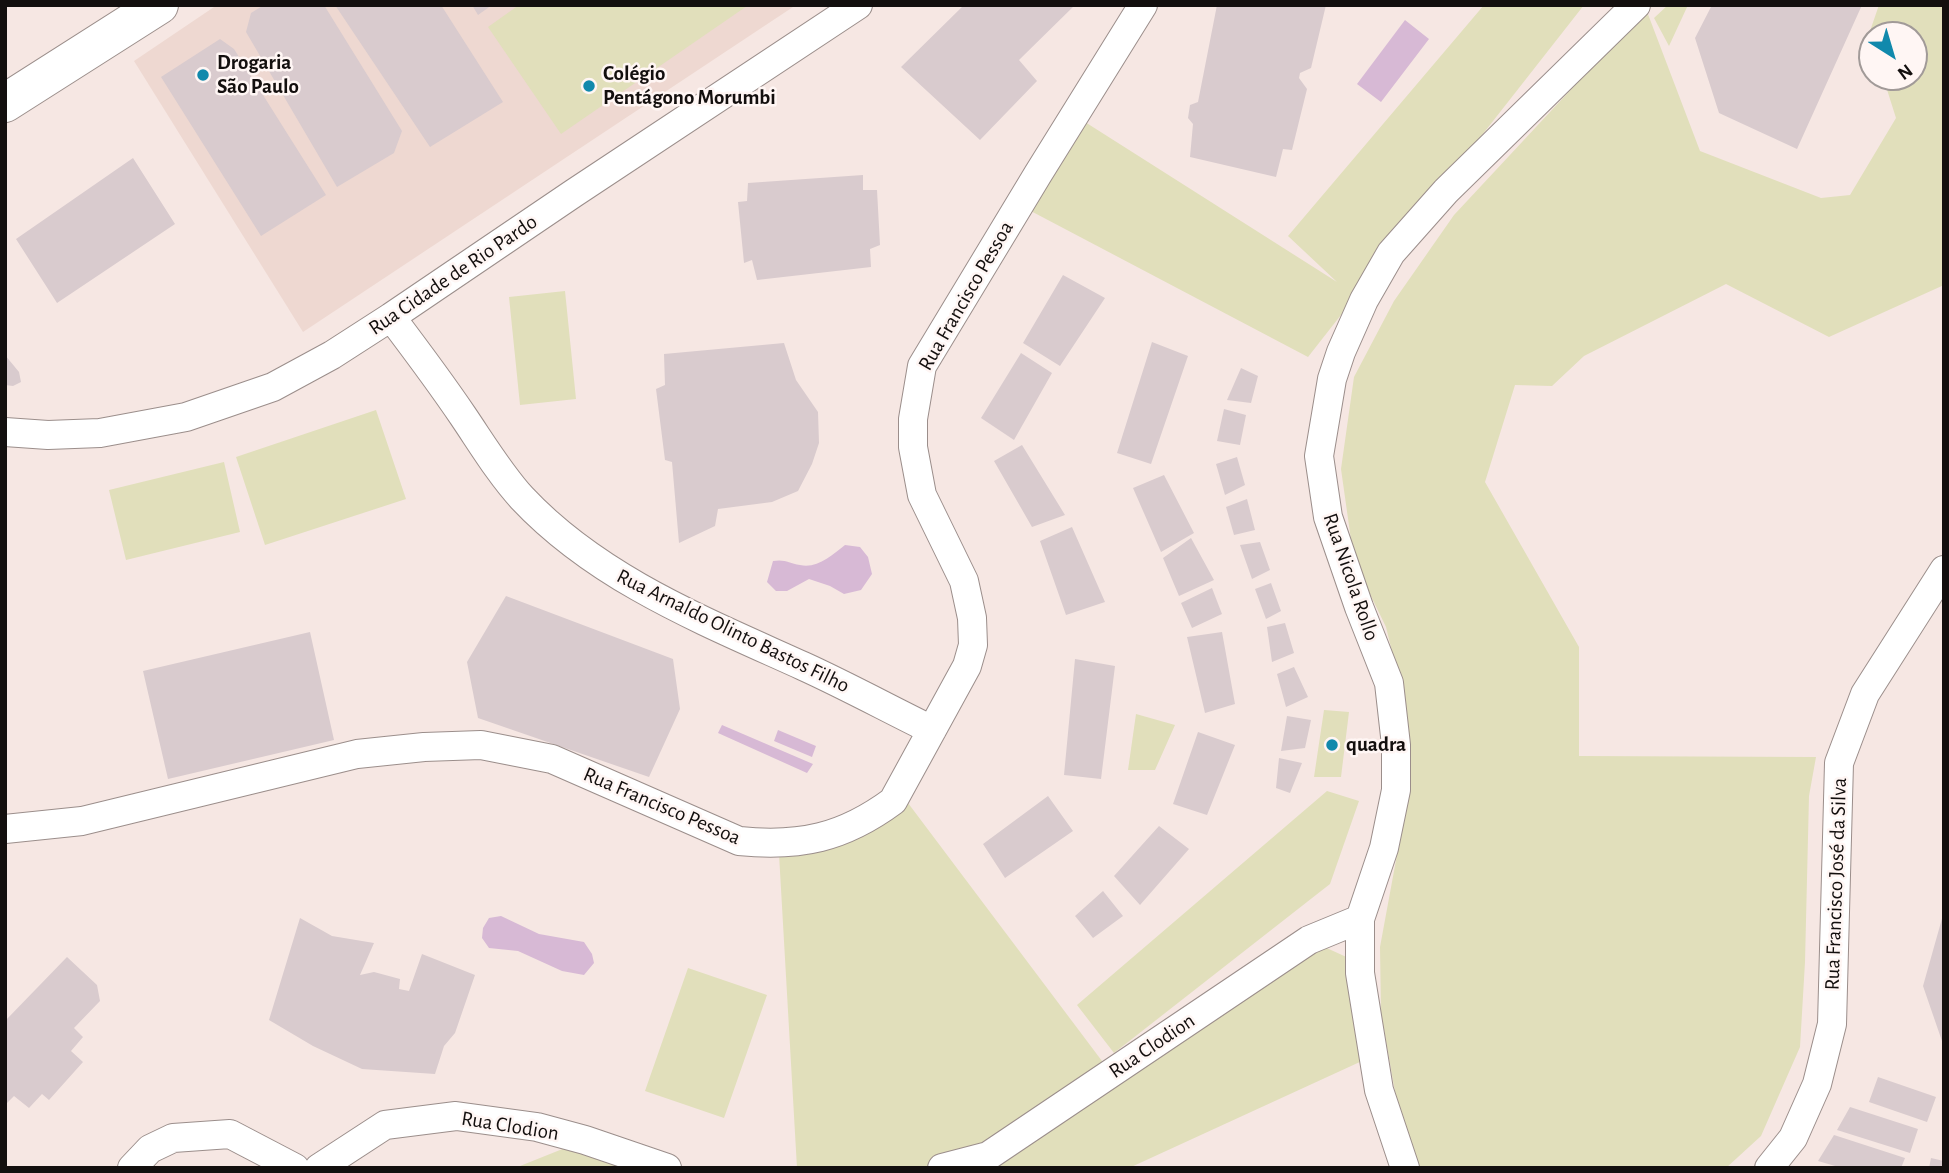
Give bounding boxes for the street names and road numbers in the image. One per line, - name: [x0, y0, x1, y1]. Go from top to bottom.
- street label: Rua Cidade de Rio Pardo: [364, 209, 542, 341]
- street label: Rua Francisco Pessoa: [913, 217, 1019, 375]
- street label: Rua Nicola Rollo: [1317, 510, 1385, 644]
- street label: Rua Arnaldo Olinto Bastos Filho: [612, 564, 854, 698]
- street label: Rua Francisco Pessoa: [580, 761, 744, 851]
- street label: Rua Francisco José da Silva: [1820, 777, 1852, 991]
- street label: Rua Clodion: [1104, 1008, 1200, 1084]
- street label: Rua Clodion: [459, 1106, 561, 1146]

